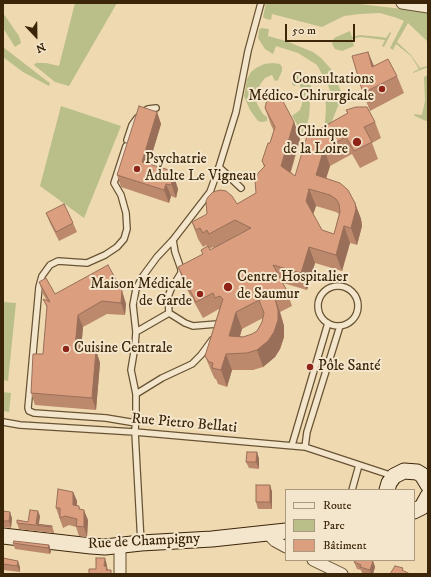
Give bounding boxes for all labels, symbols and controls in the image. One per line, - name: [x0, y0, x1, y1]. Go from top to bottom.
- north arrow: [16, 16, 56, 56]
- scale bar: [287, 16, 357, 42]
- text: 50 m: [292, 23, 316, 38]
- text: N: [34, 39, 47, 55]
- place label: Consultations Médico-Chirurgicale: [248, 71, 374, 106]
- marker: Consultations Médico-Chirurgicale: [377, 84, 387, 94]
- place label: Clinique de la Loire: [283, 124, 348, 159]
- marker: Clinique de la Loire: [351, 136, 363, 148]
- place label: Psychatrie Adulte Le Vigneau: [145, 151, 256, 186]
- marker: Psychatrie Adulte Le Vigneau: [132, 164, 142, 174]
- place label: Centre Hospitalier de Saumur: [237, 269, 348, 304]
- place label: Maison Médicale de Garde: [90, 276, 192, 311]
- marker: Centre Hospitalier de Saumur: [222, 281, 234, 293]
- marker: Maison Médicale de Garde: [195, 289, 205, 299]
- place label: Cuisine Centrale: [74, 340, 173, 358]
- marker: Cuisine Centrale: [61, 344, 71, 354]
- place label: Pôle Santé: [318, 358, 381, 376]
- marker: Pôle Santé: [305, 362, 315, 372]
- street label: Rue Pietro Bellati: [130, 410, 238, 438]
- legend: [285, 489, 415, 561]
- text: Route: [323, 498, 351, 513]
- text: Parc: [323, 518, 345, 533]
- street label: Rue de Champigny: [87, 530, 201, 554]
- text: Bâtiment: [323, 538, 367, 553]

